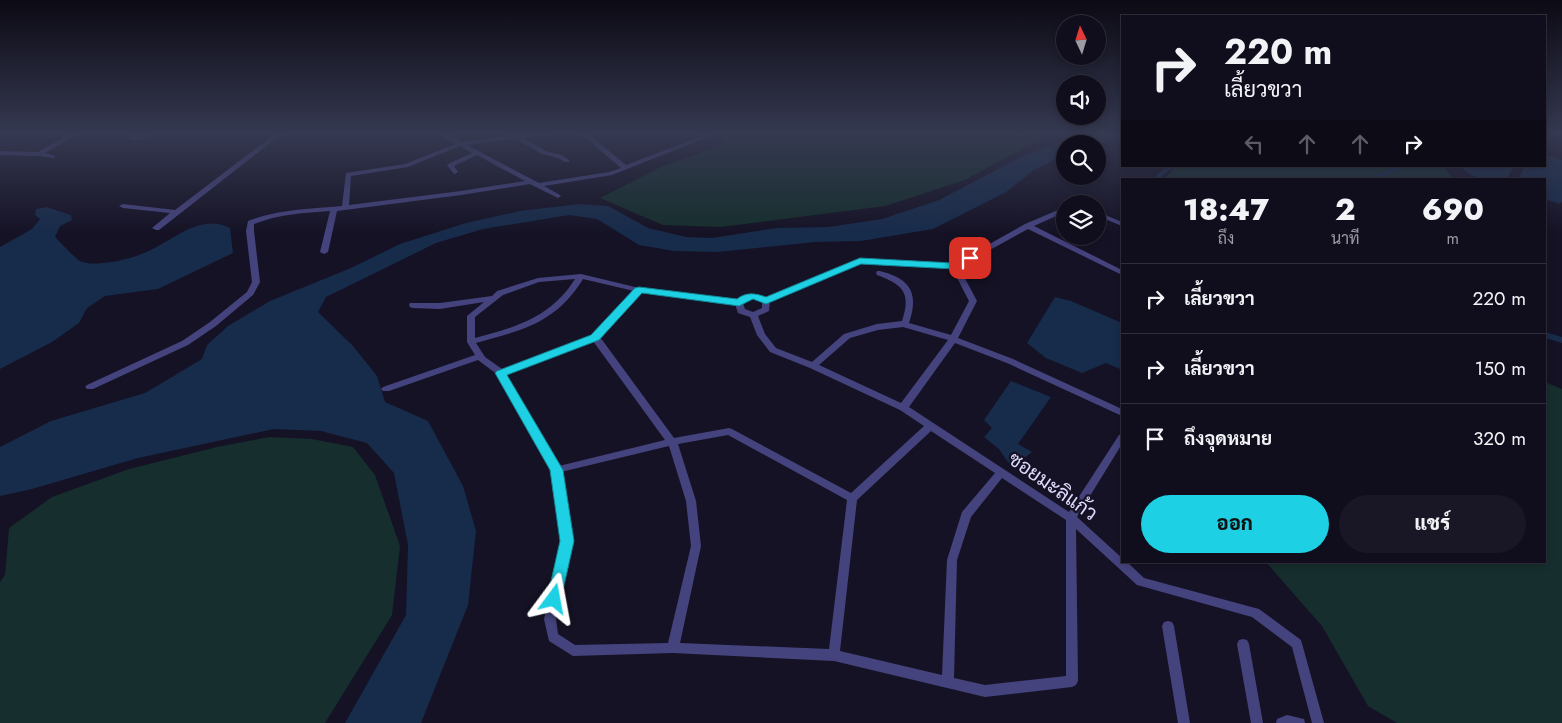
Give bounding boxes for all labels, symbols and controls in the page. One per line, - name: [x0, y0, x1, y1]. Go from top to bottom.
- north arrow: [1056, 15, 1106, 65]
- map controls: [1056, 15, 1106, 245]
- text: 220 m: [1224, 27, 1332, 77]
- icon: right: [1141, 35, 1206, 100]
- text: เลี้ยวขวา: [1224, 73, 1302, 105]
- button: sound: [1056, 75, 1106, 125]
- icon: left: [1240, 130, 1268, 158]
- icon: ahead: [1293, 130, 1321, 158]
- icon: ahead: [1346, 130, 1374, 158]
- icon: right: [1399, 130, 1427, 158]
- button: search: [1056, 135, 1106, 185]
- text: 18:47: [1183, 188, 1269, 231]
- text: 2: [1335, 188, 1356, 231]
- text: 690: [1422, 188, 1484, 231]
- button: layers: [1056, 195, 1106, 245]
- text: ถึง: [1218, 227, 1234, 250]
- text: นาที: [1331, 227, 1360, 250]
- text: m: [1447, 227, 1459, 250]
- pin: [949, 237, 991, 279]
- icon: arrive: [956, 244, 984, 272]
- icon: right: [1141, 285, 1169, 313]
- text: เลี้ยวขวา: [1184, 285, 1255, 312]
- text: 220 m: [1472, 285, 1526, 312]
- icon: right: [1141, 355, 1169, 383]
- text: เลี้ยวขวา: [1184, 355, 1255, 382]
- text: 150 m: [1475, 355, 1526, 382]
- icon: arrive: [1141, 425, 1169, 453]
- text: ถึงจุดหมาย: [1184, 425, 1272, 452]
- text: 320 m: [1473, 425, 1526, 452]
- street label: ซอยมะลิแก้ว: [1002, 445, 1103, 528]
- button: ออก: [1141, 495, 1329, 553]
- button: แชร์: [1339, 495, 1526, 553]
- position arrow: [527, 572, 579, 624]

